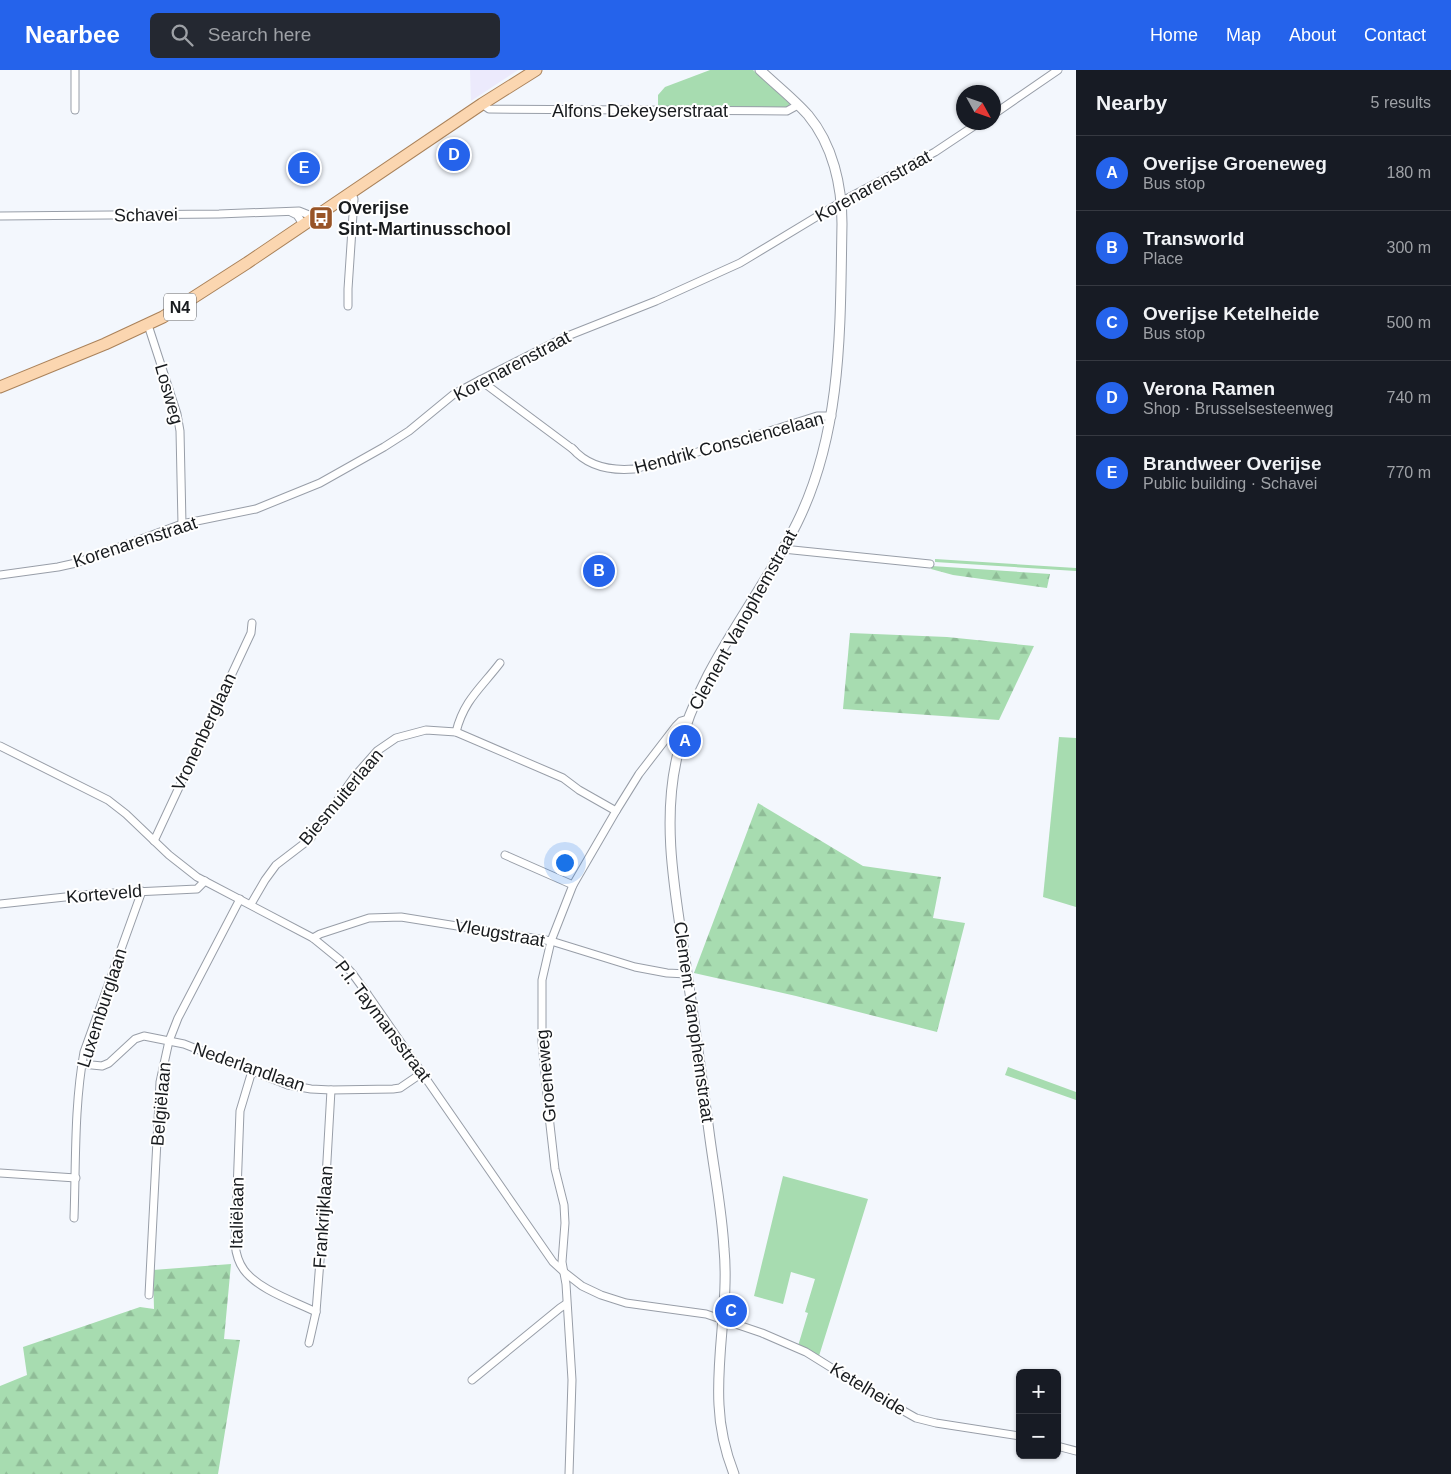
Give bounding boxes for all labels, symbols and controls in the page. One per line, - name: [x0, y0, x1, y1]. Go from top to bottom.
- search box: [150, 13, 500, 58]
- text: Nearbee: [25, 21, 120, 48]
- icon: search: [168, 21, 196, 49]
- text: Search here: [208, 24, 311, 45]
- text: Home: [1150, 25, 1198, 45]
- text: Map: [1226, 25, 1261, 45]
- text: About: [1289, 25, 1336, 45]
- text: Contact: [1364, 25, 1426, 45]
- north arrow: [956, 85, 1001, 130]
- text: Nearby: [1096, 91, 1167, 114]
- text: 5 results: [1371, 94, 1431, 111]
- street label: Alfons Dekeyserstraat: [552, 101, 728, 121]
- pin: D: [438, 136, 470, 174]
- street label: Korenarenstraat: [812, 146, 934, 226]
- pin: E: [288, 149, 320, 187]
- text: Overijse Groeneweg: [1143, 153, 1327, 174]
- text: A: [1106, 164, 1118, 181]
- text: 180 m: [1387, 164, 1431, 181]
- text: Bus stop: [1143, 175, 1205, 192]
- place label: Overijse Sint-Martinusschool: [338, 198, 511, 239]
- street label: Schavei: [114, 204, 178, 226]
- bus stop icon: Overijse Sint-Martinusschool: [308, 205, 334, 231]
- text: Transworld: [1143, 228, 1244, 249]
- text: B: [1106, 239, 1118, 256]
- text: 300 m: [1387, 239, 1431, 256]
- text: Place: [1143, 250, 1183, 267]
- road number: N4: [164, 293, 196, 320]
- text: Overijse Ketelheide: [1143, 303, 1319, 324]
- text: C: [1106, 314, 1118, 331]
- text: 500 m: [1387, 314, 1431, 331]
- text: Bus stop: [1143, 325, 1205, 342]
- street label: Korenarenstraat: [450, 327, 574, 405]
- street label: Losweg: [151, 361, 187, 427]
- text: Verona Ramen: [1143, 378, 1275, 399]
- text: D: [1106, 389, 1118, 406]
- text: 740 m: [1387, 389, 1431, 406]
- text: Shop · Brusselsesteenweg: [1143, 400, 1333, 417]
- street label: Hendrik Consciencelaan: [632, 408, 826, 478]
- text: Brandweer Overijse: [1143, 453, 1321, 474]
- text: E: [1107, 464, 1117, 481]
- text: 770 m: [1387, 464, 1431, 481]
- text: Public building · Schavei: [1143, 475, 1317, 492]
- street label: Korenarenstraat: [71, 513, 199, 571]
- street label: Clement Vanophemstraat: [685, 526, 801, 714]
- pin: B: [583, 552, 615, 590]
- street label: Vronenberglaan: [168, 670, 240, 794]
- pin: A: [669, 722, 701, 760]
- street label: Biesmuiterlaan: [295, 745, 387, 849]
- your location: [552, 850, 578, 876]
- street label: Korteveld: [65, 881, 143, 907]
- street label: Vleugstraat: [453, 915, 547, 951]
- street label: Clement Vanophemstraat: [670, 920, 718, 1124]
- street label: Luxemburglaan: [73, 946, 131, 1070]
- street label: P.I. Taymansstraat: [331, 957, 435, 1085]
- street label: Groeneweg: [532, 1029, 560, 1123]
- street label: Nederlandlaan: [190, 1038, 308, 1096]
- street label: Belgiëlaan: [147, 1061, 175, 1147]
- street label: Frankrijklaan: [309, 1165, 337, 1269]
- street label: Italiëlaan: [226, 1177, 248, 1249]
- pin: C: [715, 1292, 747, 1330]
- street label: Ketelheide: [826, 1359, 910, 1419]
- map controls: [1016, 1369, 1061, 1459]
- button: +: [1016, 1369, 1061, 1414]
- button: −: [1016, 1414, 1061, 1459]

